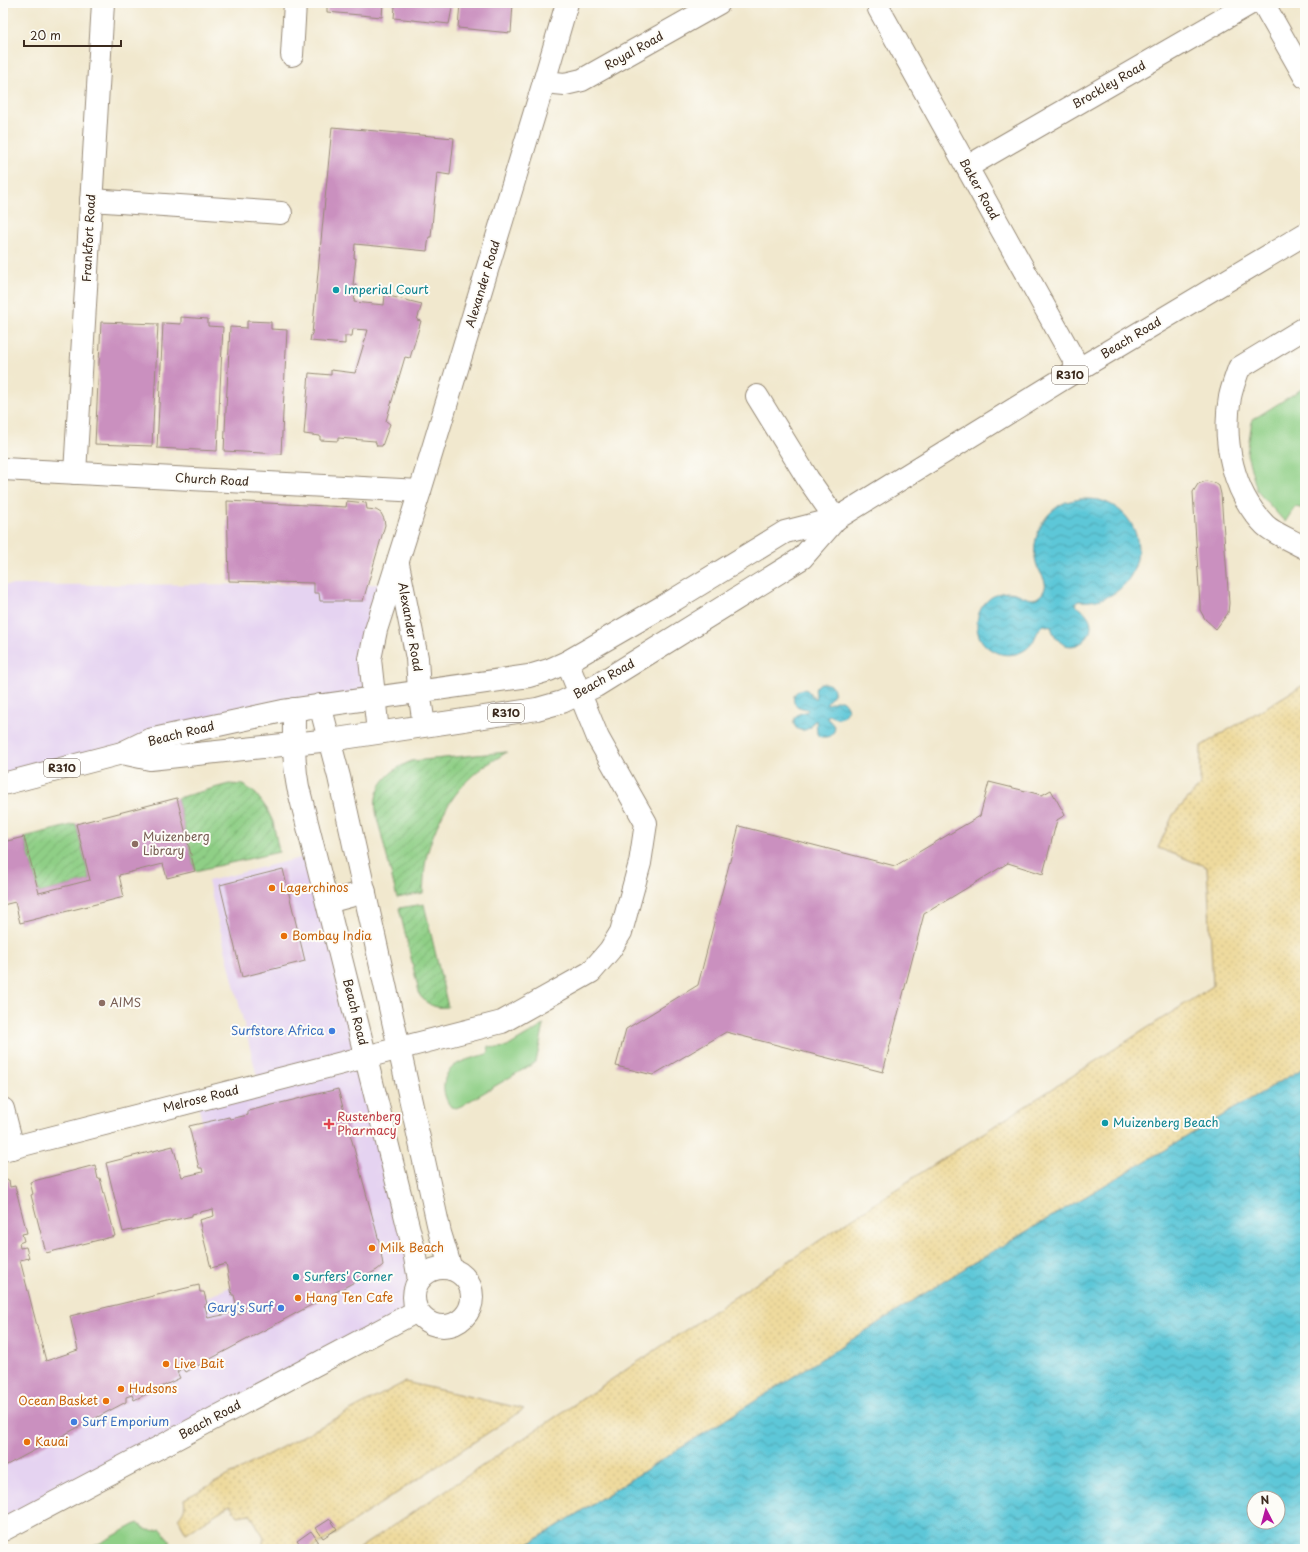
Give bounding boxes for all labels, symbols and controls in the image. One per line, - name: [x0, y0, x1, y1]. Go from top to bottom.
- scale bar: [24, 22, 121, 48]
- text: 20 m: [30, 26, 61, 44]
- street label: Royal Road: [601, 26, 666, 74]
- street label: Brockley Road: [1068, 56, 1149, 113]
- street label: Baker Road: [955, 154, 1004, 223]
- street label: Frankfort Road: [77, 194, 99, 282]
- street label: Alexander Road: [460, 238, 504, 330]
- place label: Imperial Court: [344, 280, 429, 298]
- marker: Imperial Court: [331, 285, 341, 295]
- street label: Beach Road: [1097, 312, 1164, 362]
- road number: R310: [1052, 366, 1088, 384]
- street label: Church Road: [175, 468, 250, 490]
- street label: Alexander Road: [394, 581, 428, 673]
- street label: Beach Road: [569, 654, 638, 702]
- road number: R310: [488, 704, 524, 722]
- street label: Beach Road: [146, 716, 216, 750]
- road number: R310: [44, 759, 80, 777]
- place label: Muizenberg Library: [143, 827, 210, 859]
- marker: Muizenberg Library: [130, 839, 140, 849]
- place label: Lagerchinos: [280, 878, 349, 896]
- marker: Lagerchinos: [267, 883, 277, 893]
- place label: Bombay India: [292, 926, 372, 944]
- marker: Bombay India: [279, 931, 289, 941]
- street label: Beach Road: [339, 977, 373, 1047]
- place label: AIMS: [110, 993, 141, 1011]
- marker: AIMS: [97, 998, 107, 1008]
- place label: Surfstore Africa: [231, 1021, 324, 1039]
- marker: Surfstore Africa: [327, 1026, 337, 1036]
- street label: Melrose Road: [161, 1080, 241, 1116]
- place label: Rustenberg Pharmacy: [337, 1107, 401, 1139]
- place label: Muizenberg Beach: [1113, 1113, 1218, 1131]
- marker: Muizenberg Beach: [1100, 1118, 1110, 1128]
- marker: Rustenberg Pharmacy: [324, 1119, 334, 1129]
- place label: Milk Beach: [380, 1238, 444, 1256]
- marker: Milk Beach: [367, 1243, 377, 1253]
- place label: Surfers' Corner: [304, 1267, 393, 1285]
- marker: Surfers' Corner: [291, 1272, 301, 1282]
- place label: Hang Ten Cafe: [306, 1288, 393, 1306]
- marker: Hang Ten Cafe: [293, 1293, 303, 1303]
- place label: Gary's Surf: [207, 1298, 274, 1316]
- marker: Gary's Surf: [276, 1303, 286, 1313]
- place label: Live Bait: [174, 1354, 224, 1372]
- marker: Live Bait: [161, 1359, 171, 1369]
- place label: Hudsons: [129, 1379, 178, 1397]
- marker: Hudsons: [116, 1384, 126, 1394]
- place label: Ocean Basket: [18, 1391, 98, 1409]
- street label: Beach Road: [175, 1395, 244, 1443]
- marker: Ocean Basket: [101, 1396, 111, 1406]
- place label: Surf Emporium: [82, 1412, 169, 1430]
- marker: Surf Emporium: [69, 1417, 79, 1427]
- place label: Kauai: [35, 1432, 68, 1450]
- marker: Kauai: [22, 1437, 32, 1447]
- north arrow: [1246, 1490, 1286, 1530]
- text: N: [1260, 1491, 1270, 1508]

